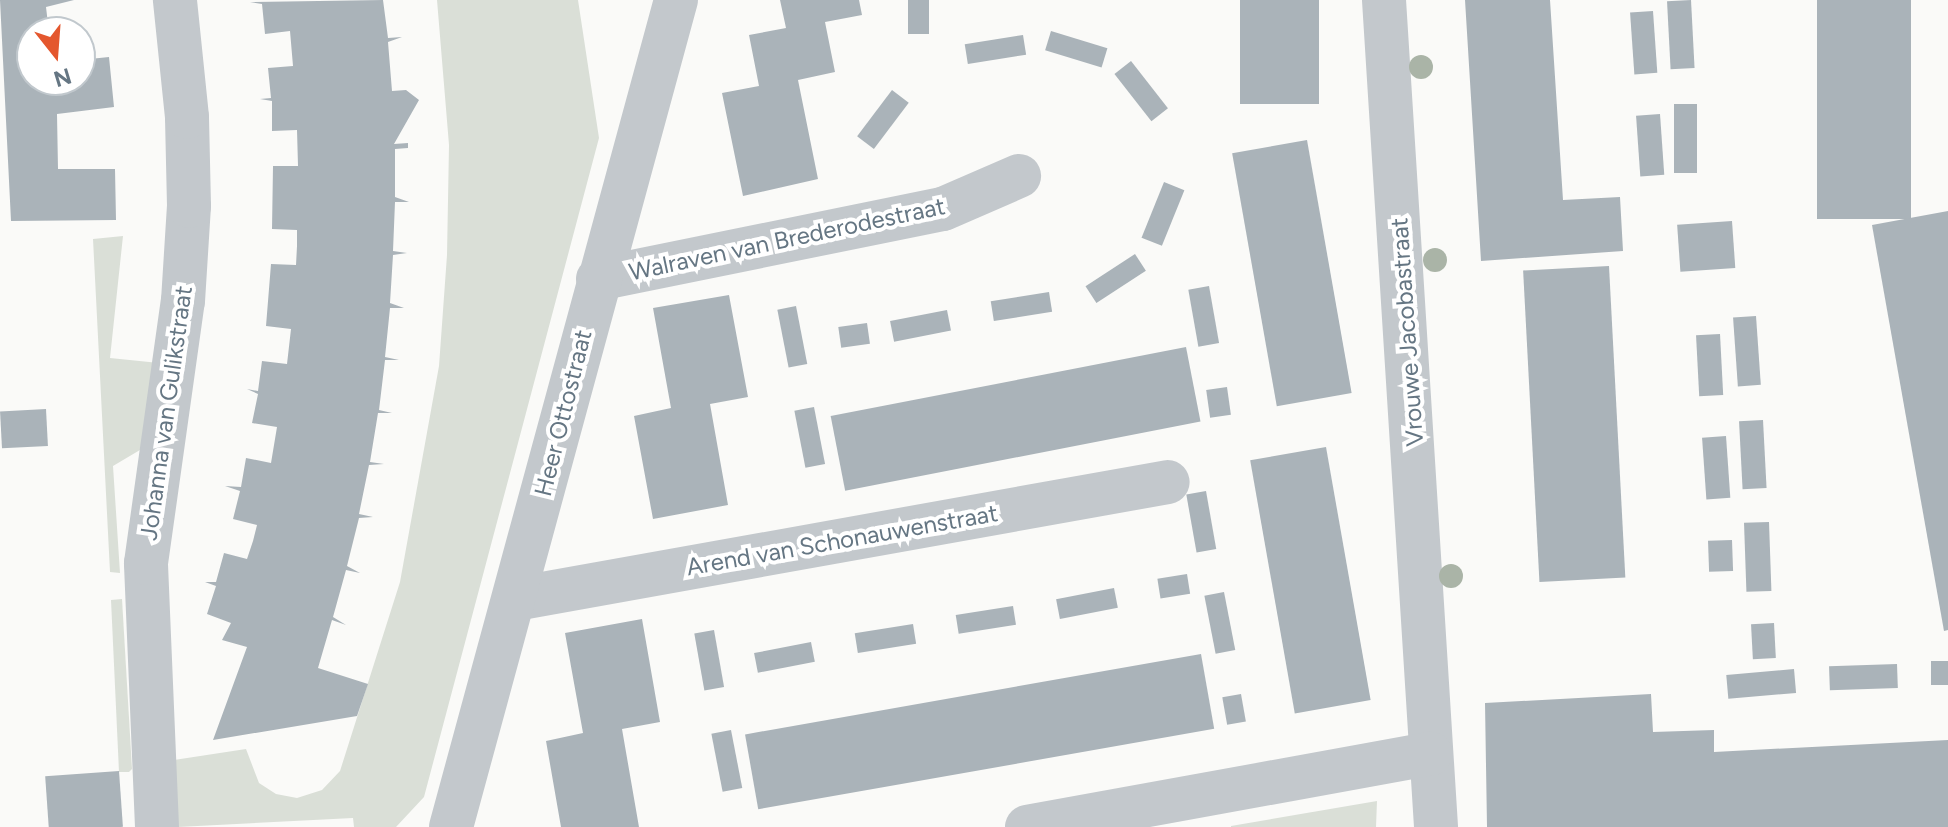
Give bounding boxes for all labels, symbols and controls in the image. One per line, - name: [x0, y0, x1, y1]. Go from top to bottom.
- north arrow: [16, 16, 96, 96]
- text: N: [51, 62, 75, 93]
- street label: Walraven van Brederodestraat: [626, 191, 948, 287]
- street label: Vrouwe Jacobastraat: [1385, 217, 1429, 447]
- street label: Johanna van Gulikstraat: [134, 284, 198, 542]
- street label: Heer Ottostraat: [528, 327, 598, 499]
- street label: Arend van Schonauwenstraat: [684, 498, 1000, 582]

